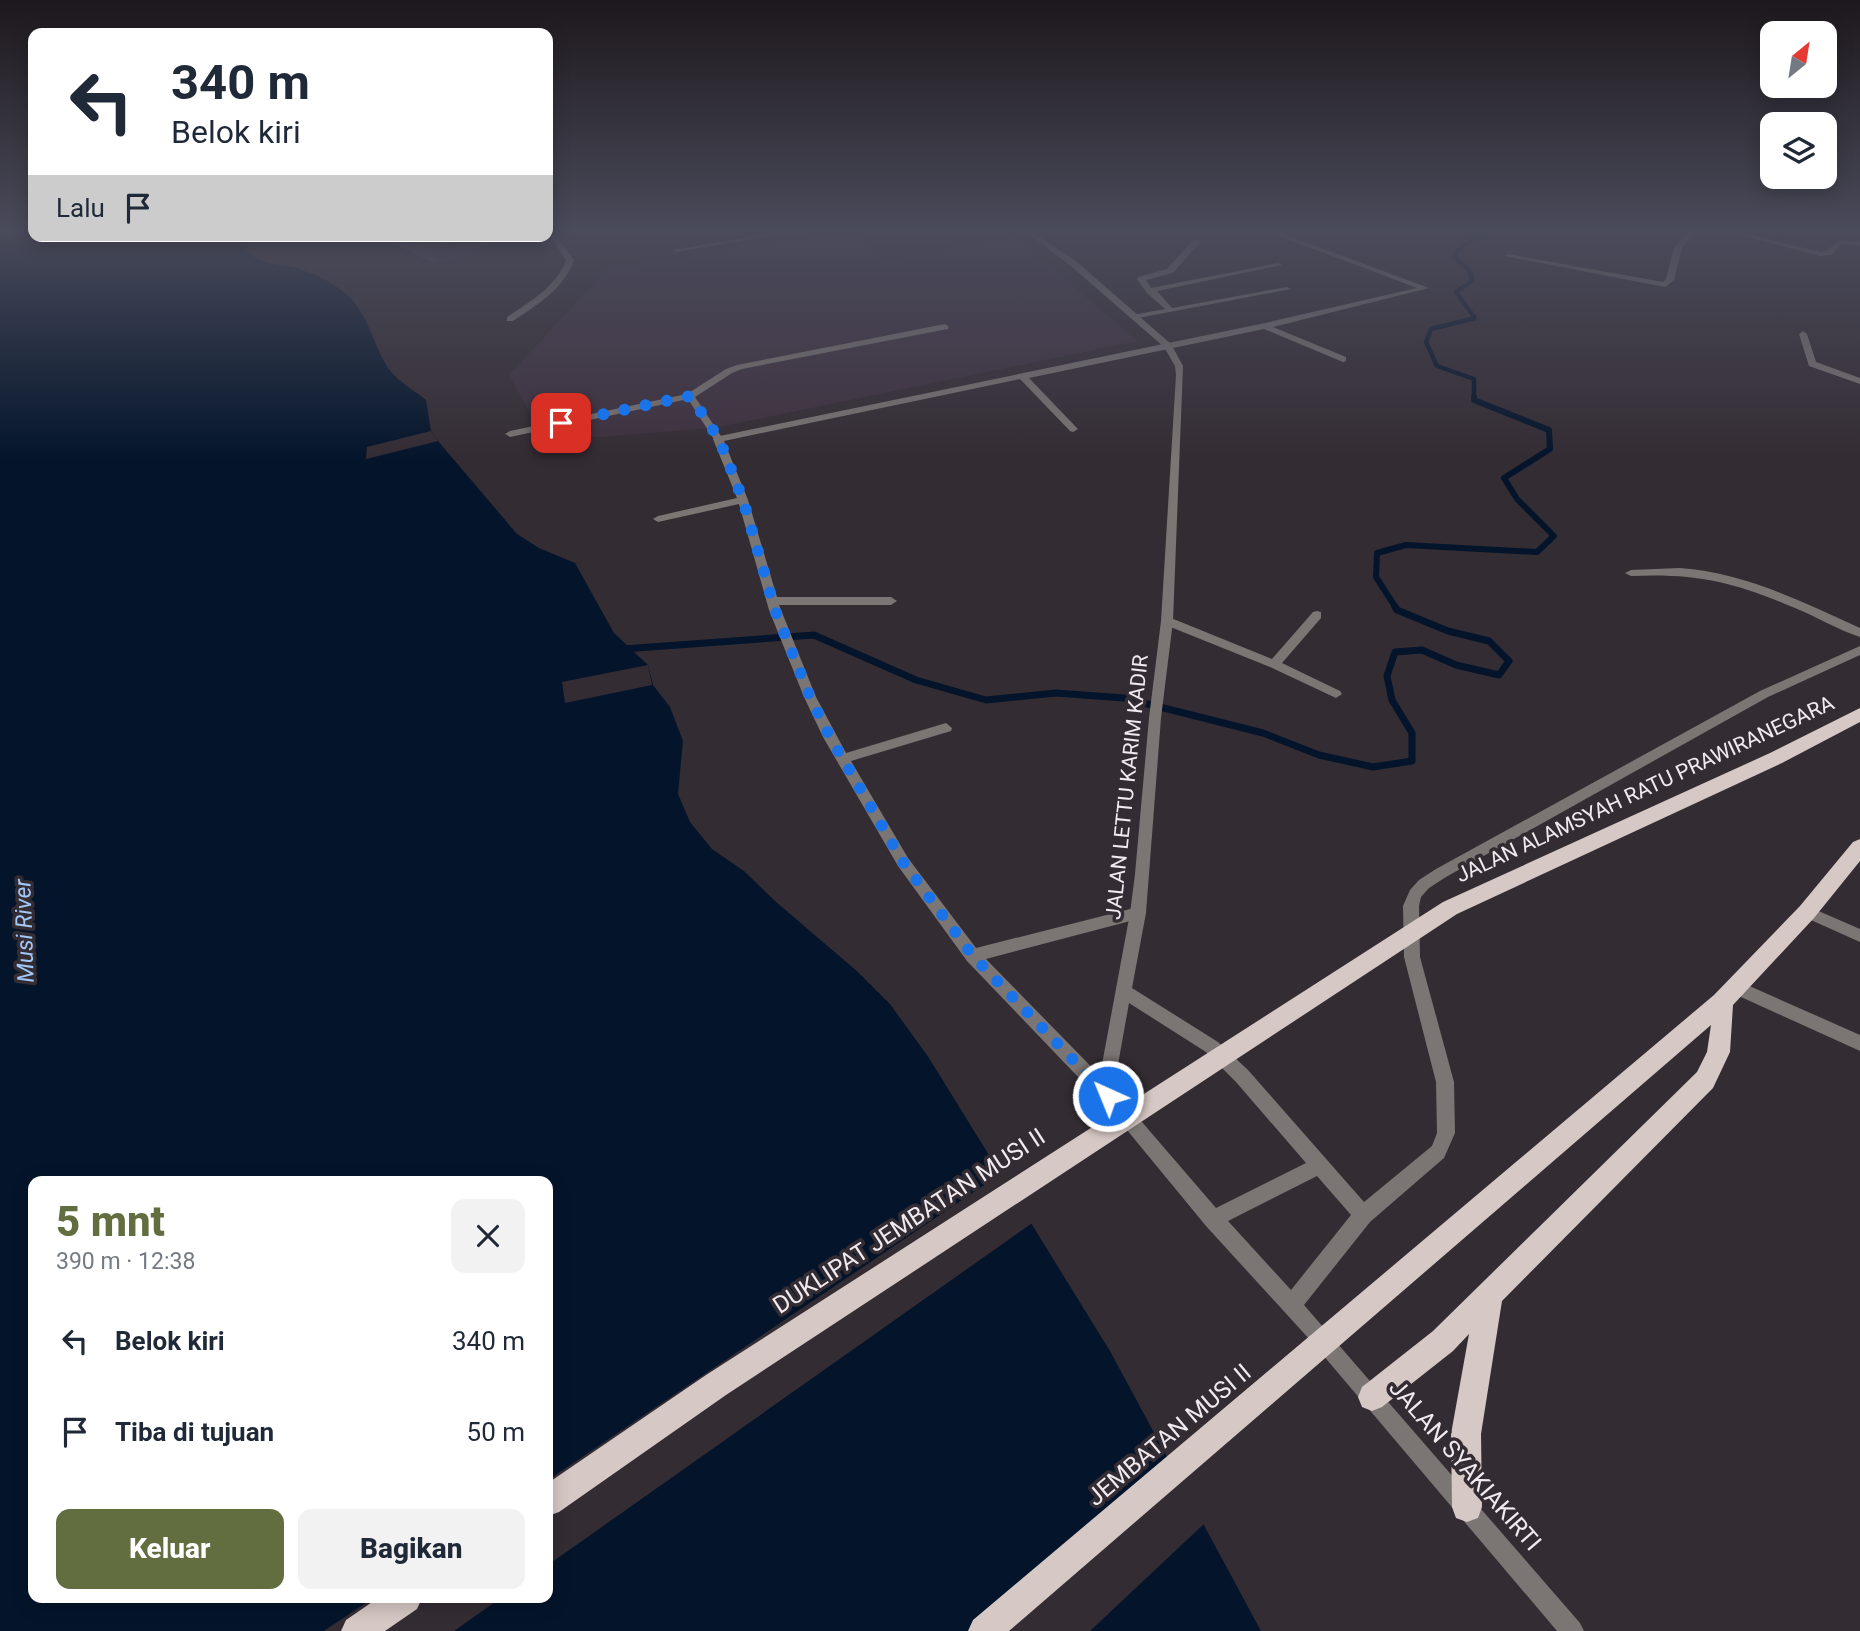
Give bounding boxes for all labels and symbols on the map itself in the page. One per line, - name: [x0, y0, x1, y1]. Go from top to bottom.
- north arrow: [1760, 21, 1838, 98]
- pin: [531, 393, 591, 453]
- street label: JALAN LETTU KARIM KADIR: [1101, 653, 1153, 921]
- street label: JALAN ALAMSYAH RATU PRAWIRANEGARA: [1452, 690, 1838, 887]
- water label: Musi River: [9, 877, 40, 983]
- position arrow: [1071, 1059, 1145, 1133]
- street label: DUKLIPAT JEMBATAN MUSI II: [768, 1122, 1050, 1320]
- street label: JEMBATAN MUSI II: [1081, 1358, 1257, 1512]
- street label: JALAN SYAKIAKIRTI: [1383, 1374, 1547, 1556]

